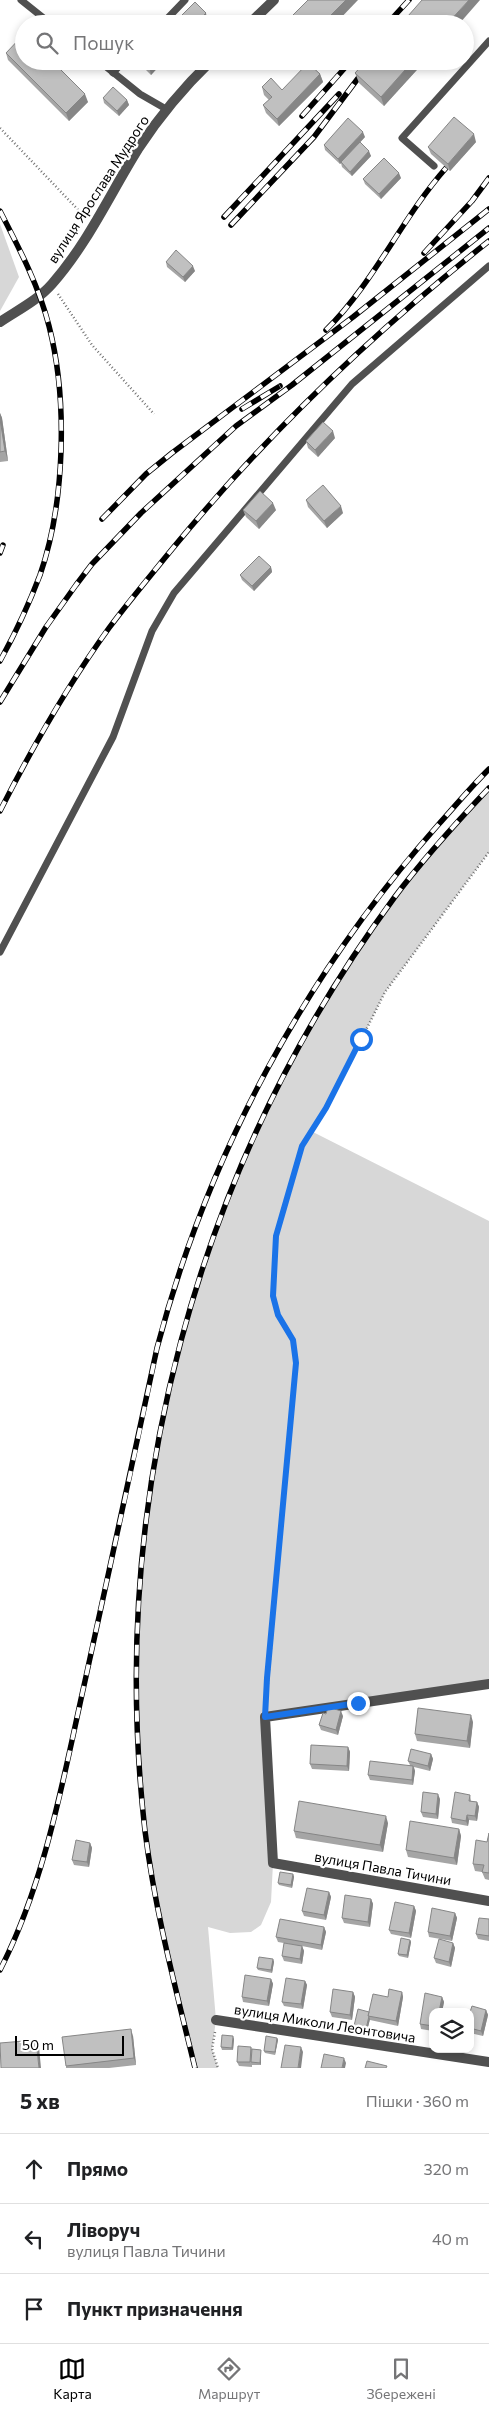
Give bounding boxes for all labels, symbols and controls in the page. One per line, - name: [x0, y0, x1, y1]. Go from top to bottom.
- search box: [15, 15, 474, 70]
- icon: search: [33, 29, 61, 57]
- text: Пошук: [73, 31, 134, 54]
- street label: вулиця Ярослава Мудрого: [44, 112, 152, 266]
- route start: [350, 1028, 373, 1051]
- route end: [347, 1692, 370, 1715]
- street label: вулиця Павла Тичини: [313, 1848, 453, 1888]
- street label: вулиця Миколи Леонтовича: [233, 2000, 417, 2046]
- map controls: [429, 2008, 474, 2053]
- button: layers: [429, 2008, 474, 2053]
- scale bar: [15, 2033, 124, 2056]
- text: 50 m: [22, 2036, 54, 2053]
- text: 5 хв: [20, 2088, 60, 2113]
- text: Пішки · 360 m: [366, 2091, 469, 2110]
- icon: ahead: [20, 2155, 48, 2183]
- text: Прямо: [67, 2157, 128, 2180]
- text: 320 m: [424, 2159, 469, 2178]
- text: Ліворуч: [67, 2218, 140, 2241]
- icon: left: [20, 2225, 48, 2253]
- text: 40 m: [432, 2229, 469, 2248]
- text: вулиця Павла Тичини: [67, 2241, 226, 2260]
- icon: arrive: [20, 2295, 48, 2323]
- text: Пункт призначення: [67, 2297, 243, 2320]
- tab: Карта: [53, 2355, 92, 2402]
- tab: Маршрут: [198, 2355, 260, 2402]
- tab: Збережені: [367, 2355, 436, 2402]

